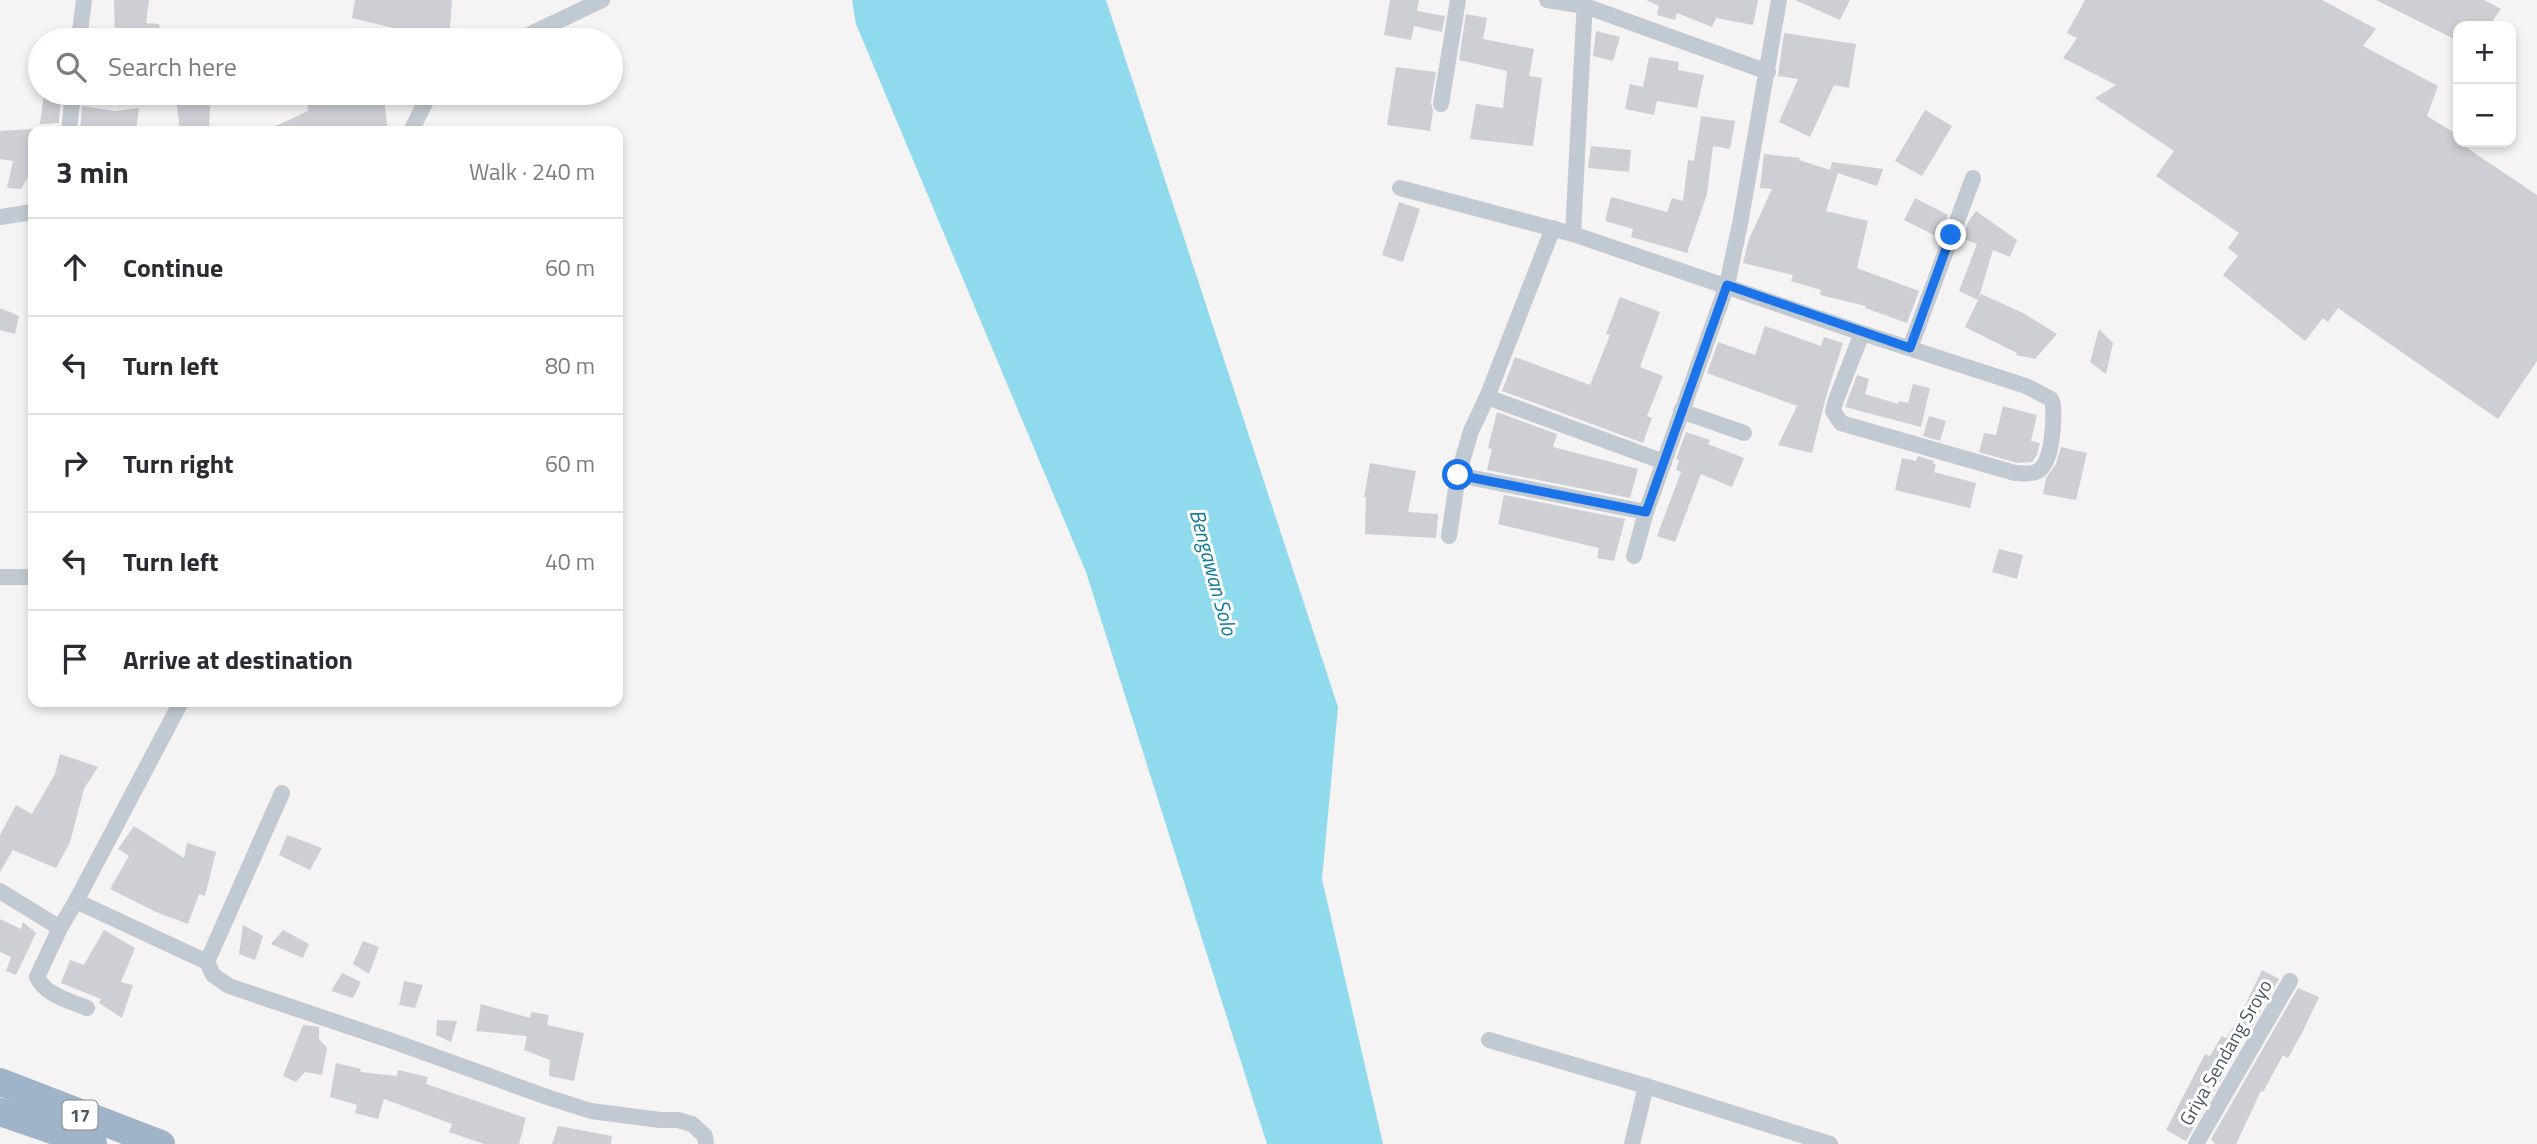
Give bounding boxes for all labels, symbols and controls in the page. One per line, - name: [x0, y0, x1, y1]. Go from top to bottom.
- map controls: [2453, 21, 2516, 147]
- button: +: [2453, 21, 2516, 84]
- search box: [28, 28, 623, 105]
- text: Search here: [108, 47, 237, 86]
- icon: search: [52, 48, 90, 86]
- button: −: [2453, 84, 2516, 147]
- text: 3 min: [56, 149, 129, 195]
- text: Walk · 240 m: [469, 154, 595, 189]
- route end: [1935, 219, 1966, 250]
- icon: ahead: [56, 248, 94, 286]
- text: Continue: [123, 248, 223, 287]
- text: 60 m: [545, 250, 595, 285]
- icon: left: [56, 346, 94, 384]
- text: Turn left: [123, 346, 218, 385]
- text: 80 m: [545, 348, 595, 383]
- icon: right: [56, 444, 94, 482]
- text: Turn right: [123, 444, 234, 483]
- text: 60 m: [545, 446, 595, 481]
- route start: [1442, 459, 1473, 490]
- water label: Bengawan Solo: [1182, 506, 1246, 639]
- icon: left: [56, 542, 94, 580]
- text: Turn left: [123, 542, 218, 581]
- text: 40 m: [545, 544, 595, 579]
- icon: arrive: [56, 640, 94, 678]
- text: Arrive at destination: [123, 640, 353, 679]
- street label: Griya Sendang Sroyo: [2171, 974, 2279, 1130]
- road number: 17: [62, 1100, 98, 1130]

